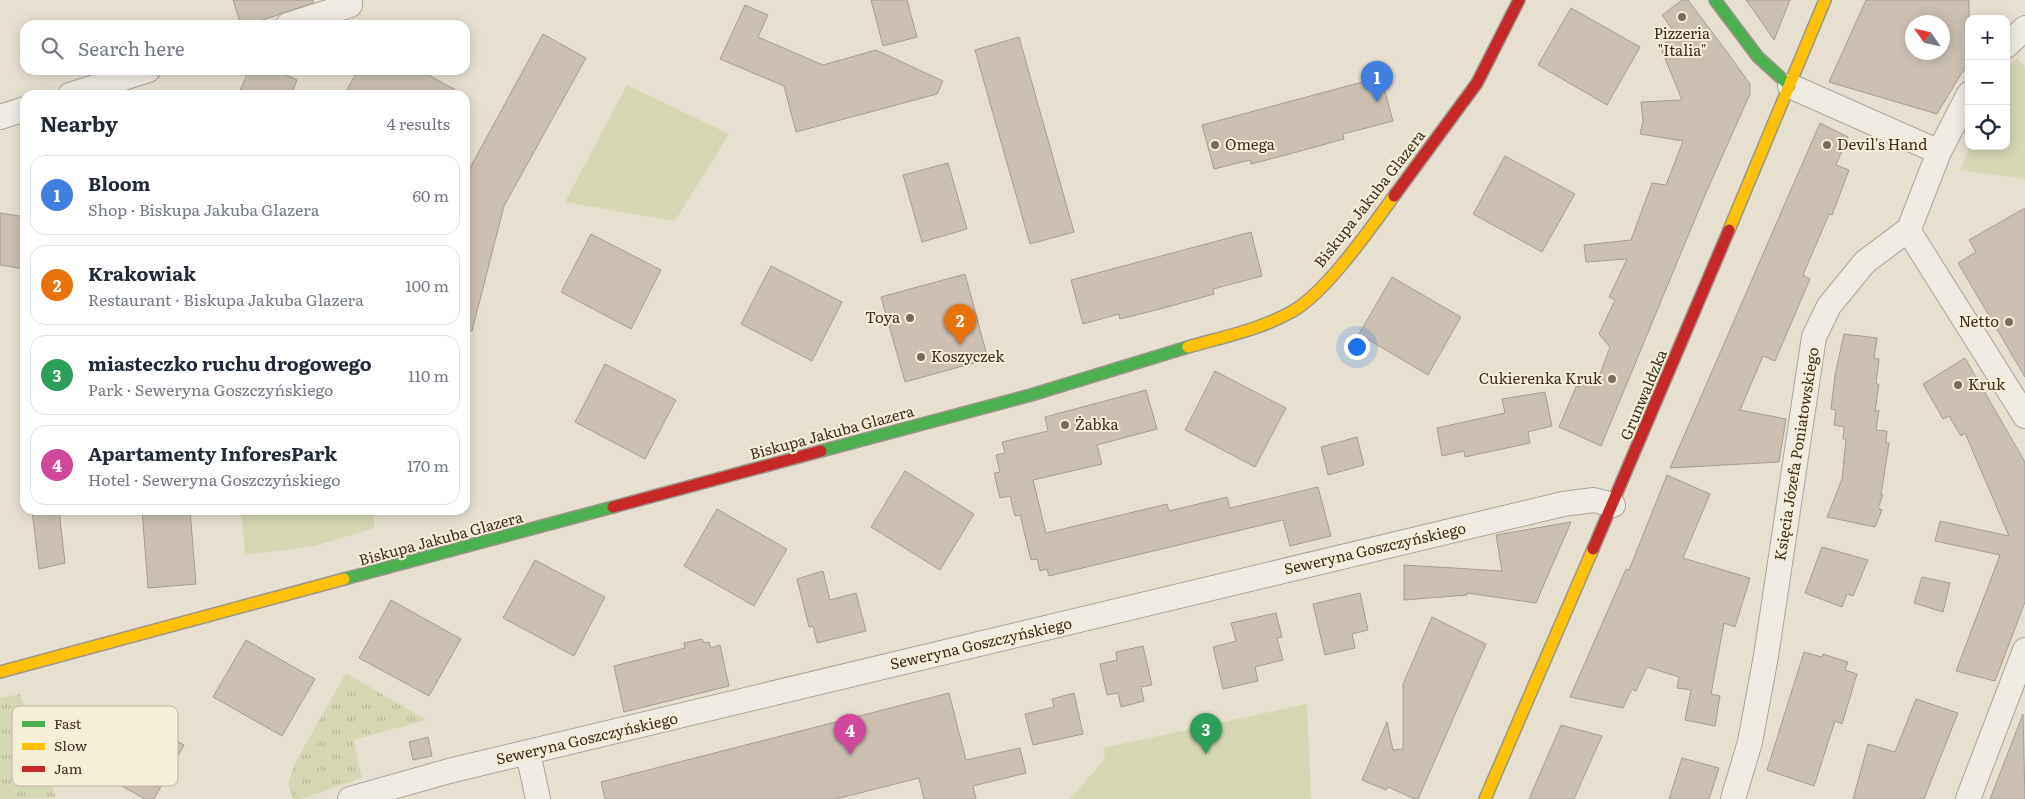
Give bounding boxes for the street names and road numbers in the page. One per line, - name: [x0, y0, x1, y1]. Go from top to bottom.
- street label: Biskupa Jakuba Glazera: [1308, 124, 1431, 272]
- street label: Grunwaldzka: [1613, 345, 1672, 443]
- street label: Księcia Józefa Poniatowskiego: [1767, 345, 1824, 562]
- street label: Biskupa Jakuba Glazera: [747, 398, 917, 465]
- street label: Biskupa Jakuba Glazera: [356, 504, 526, 571]
- street label: Seweryna Goszczyńskiego: [1281, 515, 1468, 580]
- street label: Seweryna Goszczyńskiego: [887, 610, 1074, 675]
- street label: Seweryna Goszczyńskiego: [493, 705, 680, 770]

